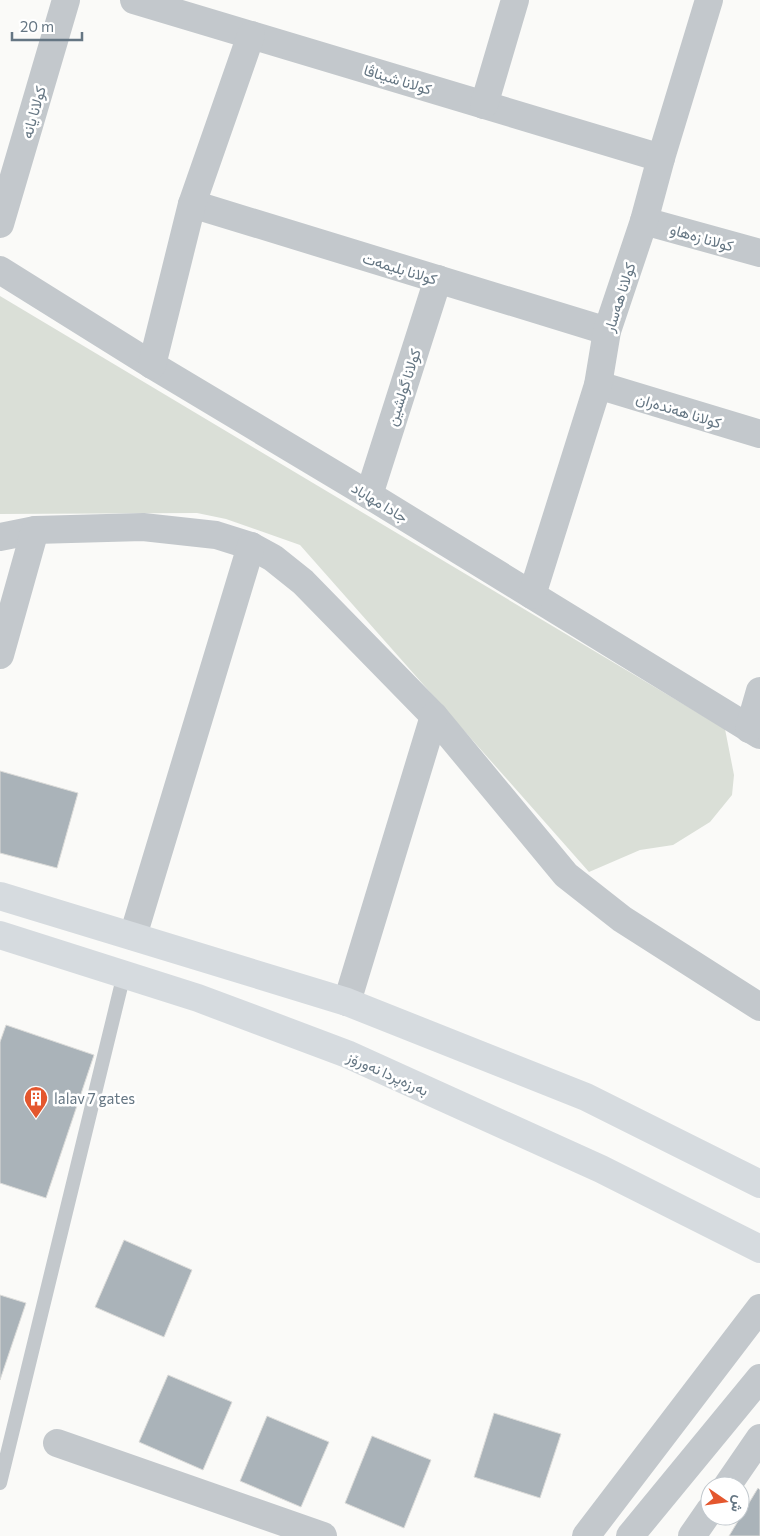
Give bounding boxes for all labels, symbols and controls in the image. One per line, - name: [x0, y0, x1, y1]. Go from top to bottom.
- scale bar: [12, 10, 82, 42]
- text: 20 m: [20, 17, 54, 35]
- street label: کولانا شیناڤا: [362, 60, 434, 99]
- street label: کولانا یانه: [17, 83, 50, 141]
- street label: کولانا زەهاو: [668, 219, 736, 256]
- street label: کولانا بلیمه‌ت: [360, 248, 440, 289]
- street label: کولانا هه‌سار: [599, 260, 640, 335]
- street label: کولانا گولشین: [382, 346, 426, 428]
- street label: کولانا هه‌نده‌ران: [634, 389, 724, 433]
- street label: جادا مهاباد: [348, 478, 411, 527]
- street label: بەرزەپردا نەورۆز: [343, 1047, 431, 1101]
- building icon: lalav 7 gates: [23, 1085, 49, 1119]
- place label: lalav 7 gates: [54, 1089, 135, 1107]
- north arrow: [700, 1476, 750, 1526]
- text: ش: [727, 1494, 748, 1514]

